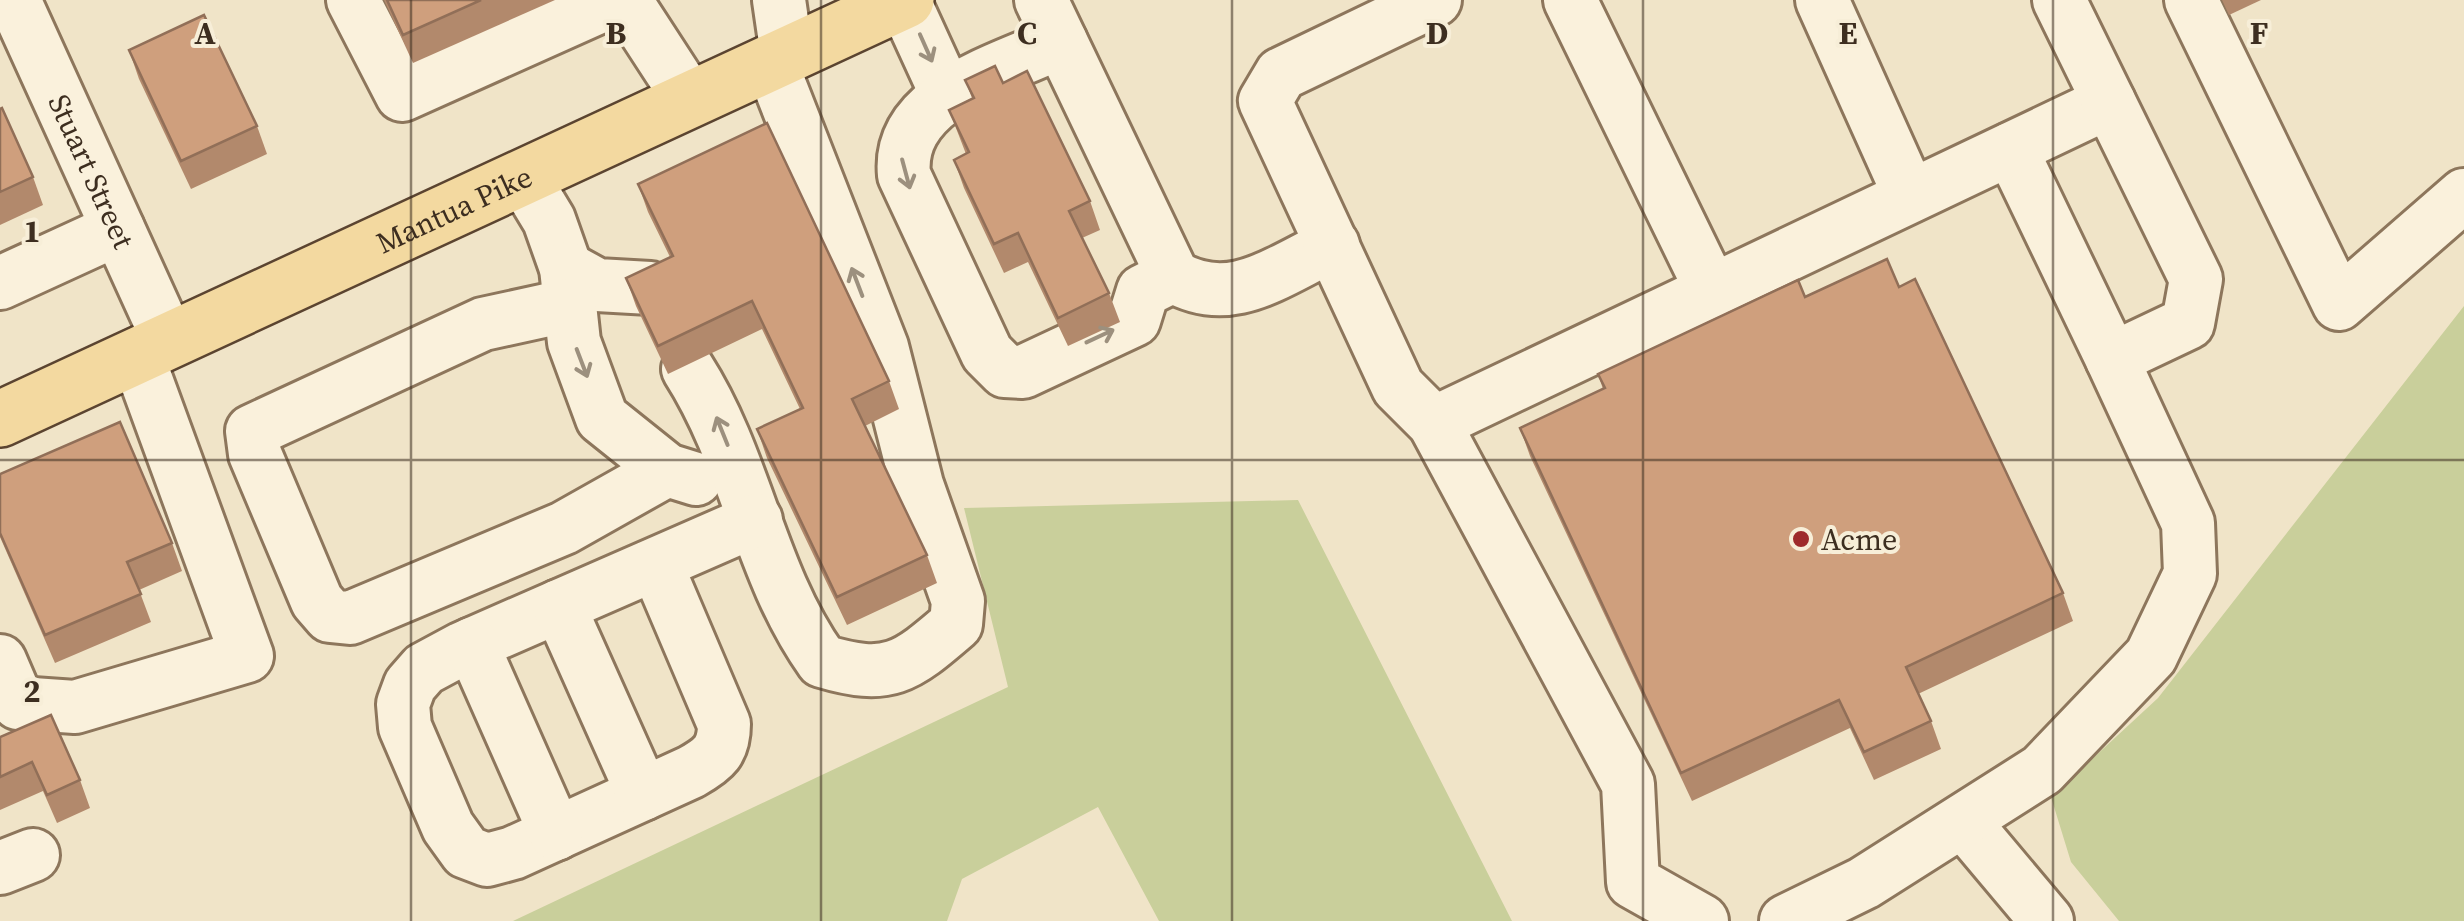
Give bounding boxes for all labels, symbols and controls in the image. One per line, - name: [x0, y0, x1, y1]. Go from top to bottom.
- text: A: [194, 11, 216, 55]
- text: B: [606, 11, 627, 55]
- text: C: [1017, 11, 1037, 55]
- text: D: [1426, 11, 1448, 55]
- text: E: [1838, 11, 1858, 55]
- text: F: [2250, 11, 2268, 55]
- one-way arrow: [917, 32, 936, 62]
- street label: Stuart Street: [39, 88, 145, 255]
- street label: Mantua Pike: [369, 155, 538, 263]
- one-way arrow: [898, 158, 917, 190]
- text: 1: [23, 209, 41, 253]
- one-way arrow: [847, 268, 865, 298]
- one-way arrow: [1084, 326, 1115, 344]
- one-way arrow: [574, 347, 592, 378]
- one-way arrow: [712, 416, 730, 447]
- place label: Acme: [1821, 519, 1897, 560]
- marker: Acme: [1790, 528, 1812, 550]
- text: 2: [23, 669, 41, 713]

